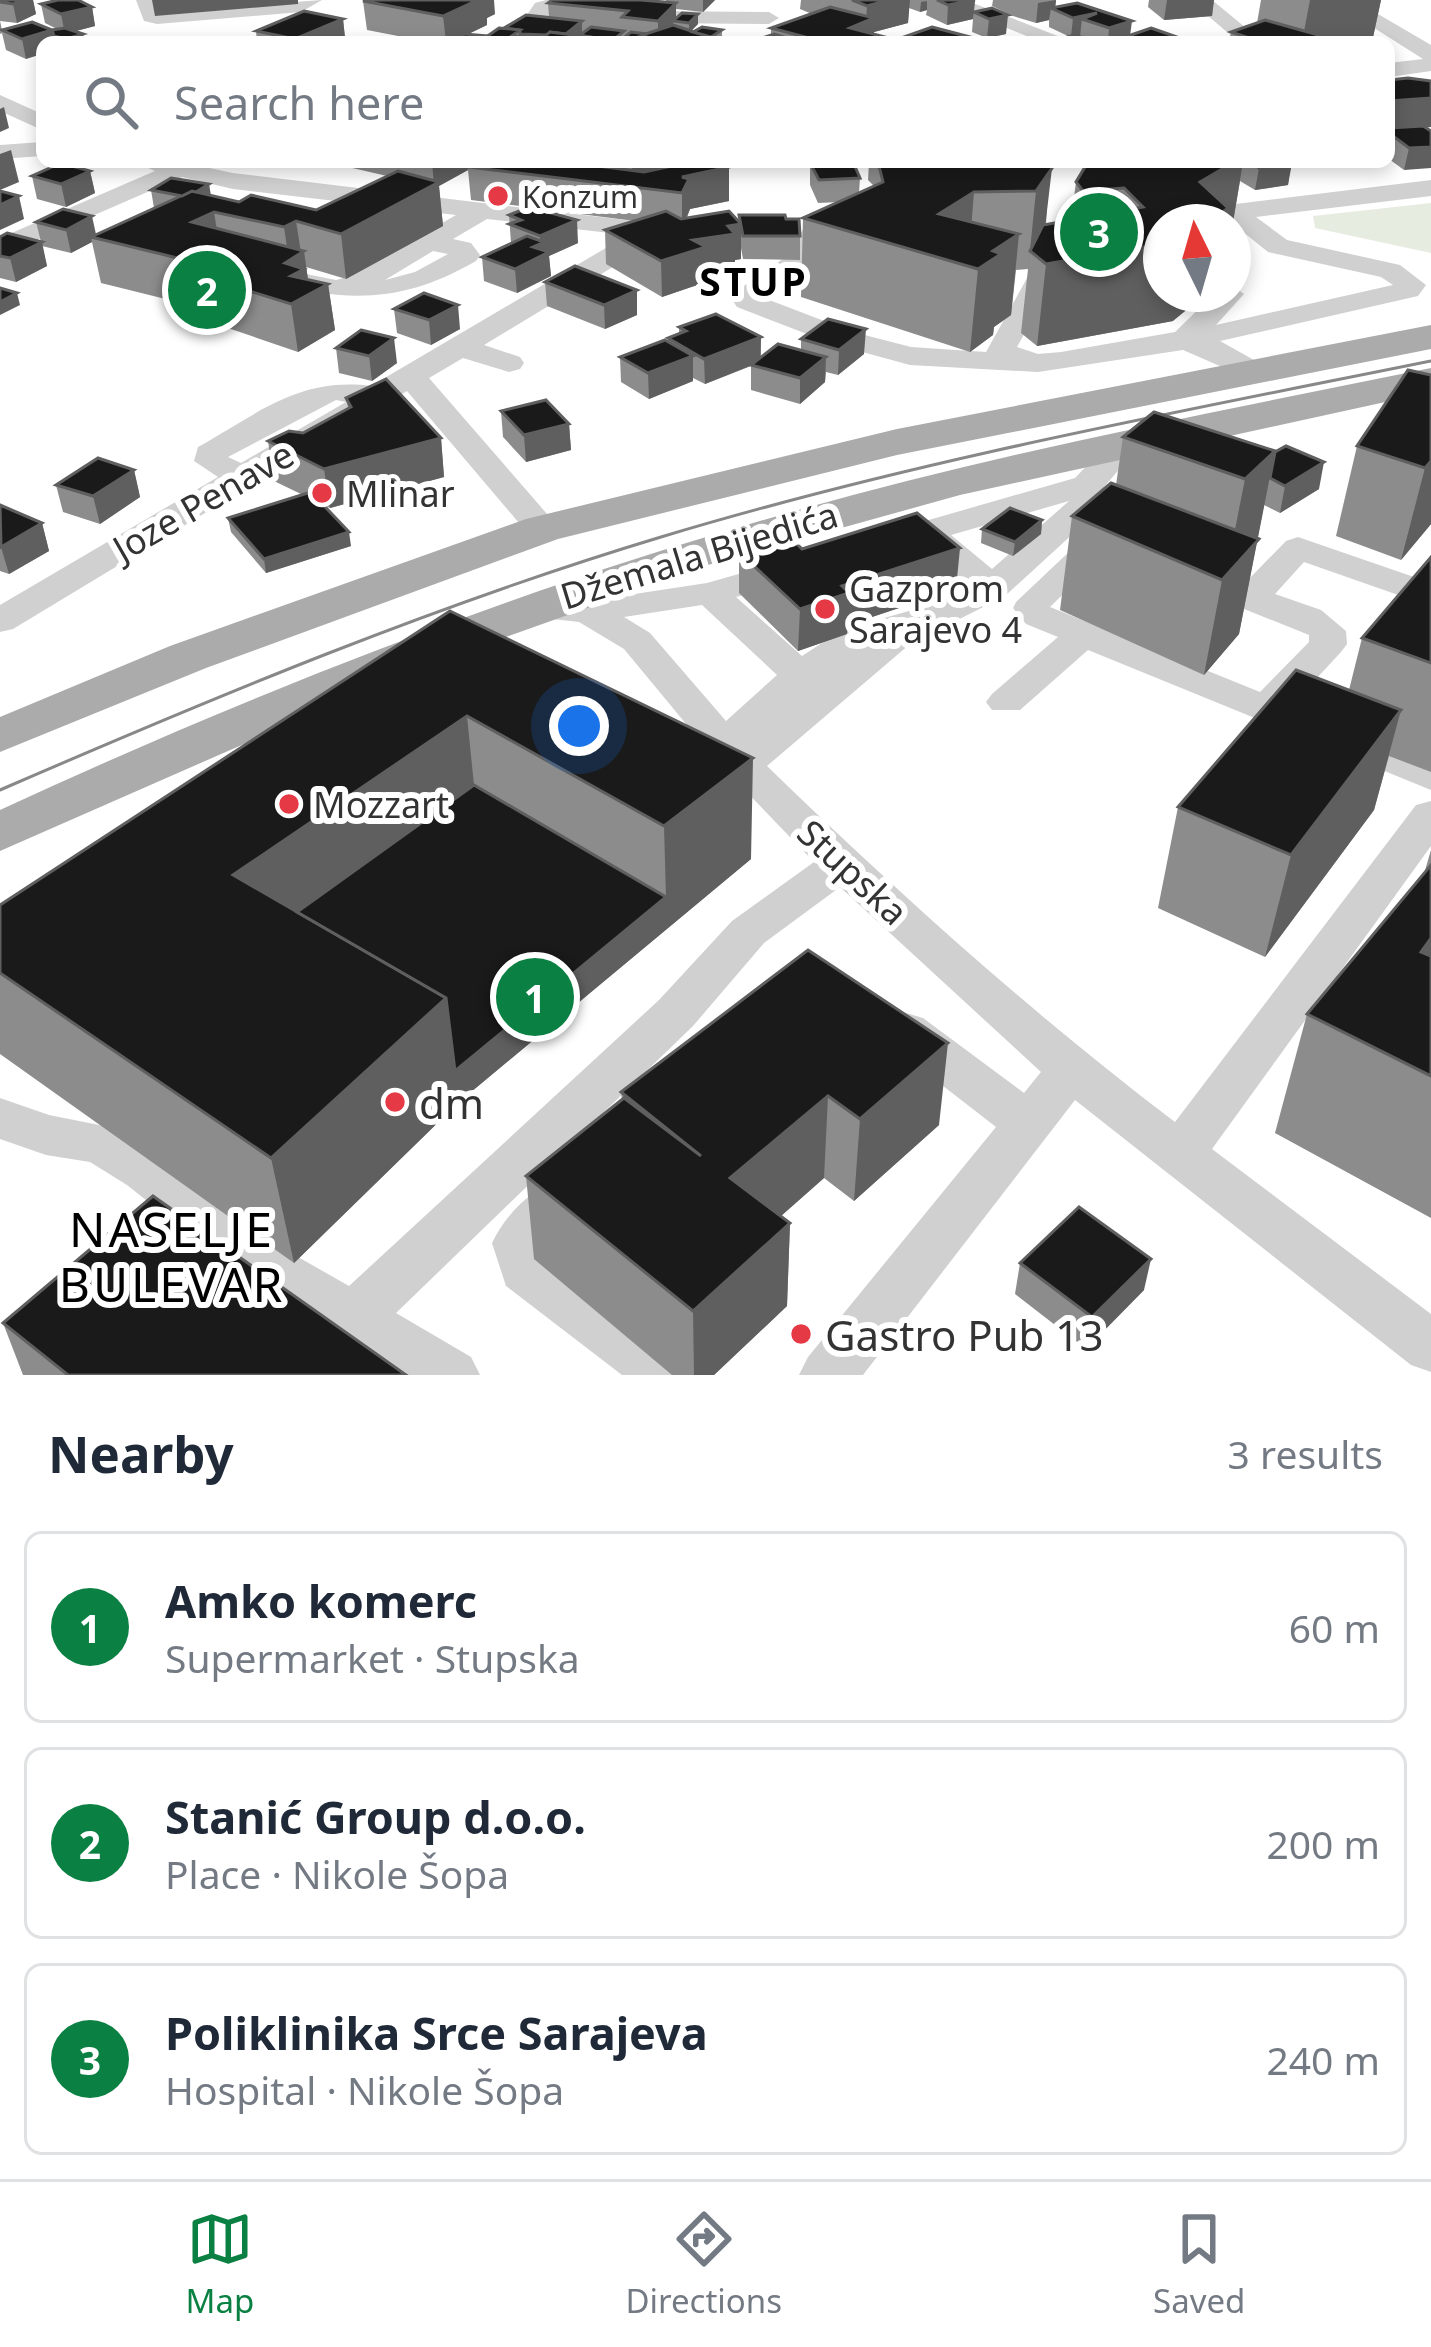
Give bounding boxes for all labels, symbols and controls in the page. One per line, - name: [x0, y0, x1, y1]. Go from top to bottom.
- search box: [36, 36, 1395, 168]
- icon: search: [78, 69, 144, 135]
- text: Search here: [174, 72, 424, 133]
- place label: Konzum: [522, 176, 638, 217]
- marker: Konzum: [485, 183, 511, 209]
- pin: 3: [1060, 187, 1138, 277]
- north arrow: [1143, 204, 1251, 312]
- pin: 2: [168, 245, 246, 335]
- district label: STUP: [699, 254, 809, 307]
- street label: Joze Penave: [101, 430, 302, 574]
- place label: Mlinar: [346, 469, 455, 518]
- marker: Mlinar: [309, 480, 335, 506]
- street label: Džemala Bijedića: [554, 490, 844, 620]
- place label: Gazprom Sarajevo 4: [849, 564, 1022, 654]
- marker: Gazprom Sarajevo 4: [812, 596, 838, 622]
- your location: [549, 696, 609, 756]
- place label: Mozzart: [313, 780, 449, 829]
- marker: Mozzart: [276, 791, 302, 817]
- street label: Stupska: [787, 808, 919, 936]
- pin: 1: [496, 952, 574, 1042]
- place label: dm: [419, 1074, 484, 1131]
- marker: dm: [382, 1089, 408, 1115]
- district label: NASELJE BULEVAR: [59, 1196, 285, 1316]
- place label: Gastro Pub 13: [825, 1306, 1103, 1363]
- marker: Gastro Pub 13: [788, 1321, 814, 1347]
- text: Nearby: [48, 1418, 234, 1488]
- text: 3 results: [1228, 1427, 1383, 1480]
- text: Amko komerc: [165, 1570, 477, 1631]
- text: 1: [79, 1601, 101, 1654]
- text: 60 m: [1289, 1601, 1380, 1654]
- text: Supermarket · Stupska: [165, 1631, 580, 1684]
- text: Stanić Group d.o.o.: [165, 1786, 586, 1847]
- text: 2: [79, 1817, 101, 1870]
- text: 200 m: [1266, 1817, 1380, 1870]
- text: Place · Nikole Šopa: [165, 1847, 509, 1900]
- text: Poliklinika Srce Sarajeva: [165, 2002, 708, 2063]
- text: 3: [79, 2033, 101, 2086]
- text: 240 m: [1266, 2033, 1380, 2086]
- text: Hospital · Nikole Šopa: [165, 2063, 564, 2116]
- tab: Map: [186, 2206, 254, 2323]
- tab: Directions: [625, 2206, 782, 2323]
- tab: Saved: [1153, 2206, 1245, 2323]

